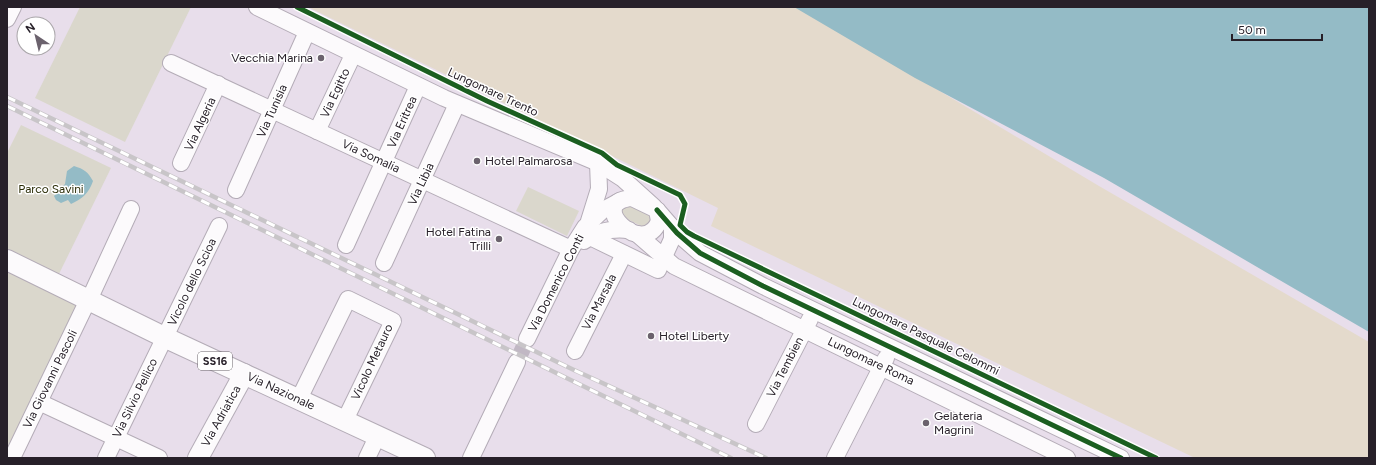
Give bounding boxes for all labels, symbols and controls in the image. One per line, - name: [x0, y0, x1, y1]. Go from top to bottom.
- north arrow: [16, 16, 56, 56]
- scale bar: [1232, 16, 1322, 42]
- text: N: [23, 20, 38, 36]
- text: 50 m: [1238, 23, 1266, 37]
- place label: Vecchia Marina: [231, 51, 313, 65]
- marker: Vecchia Marina: [316, 53, 326, 63]
- street label: Lungomare Trento: [445, 65, 541, 119]
- street label: Via Egitto: [317, 66, 353, 120]
- street label: Via Tunisia: [254, 82, 290, 140]
- street label: Via Eritrea: [384, 94, 420, 150]
- street label: Via Algeria: [182, 95, 218, 153]
- street label: Via Somalia: [340, 136, 402, 176]
- place label: Hotel Palmarosa: [485, 154, 572, 168]
- marker: Hotel Palmarosa: [472, 156, 482, 166]
- street label: Via Libia: [405, 161, 437, 207]
- park label: Parco Savini: [18, 182, 84, 196]
- place label: Hotel Fatina Trilli: [426, 225, 491, 253]
- street label: Via Domenico Conti: [525, 232, 587, 334]
- marker: Hotel Fatina Trilli: [494, 234, 504, 244]
- street label: Vicolo dello Scioa: [165, 236, 219, 328]
- street label: Via Marsala: [579, 272, 619, 332]
- street label: Lungomare Pasquale Celommi: [850, 294, 1002, 378]
- street label: Vicolo Metauro: [348, 322, 396, 402]
- street label: Via Giovanni Pascoli: [20, 328, 80, 430]
- place label: Hotel Liberty: [659, 329, 730, 343]
- marker: Hotel Liberty: [646, 331, 656, 341]
- street label: Via Tembien: [764, 334, 806, 400]
- street label: Lungomare Roma: [826, 334, 916, 388]
- road number: SS16: [198, 352, 232, 370]
- street label: Via Silvio Pellico: [110, 356, 160, 440]
- street label: Via Nazionale: [245, 369, 318, 413]
- street label: Via Adriatica: [198, 383, 244, 449]
- place label: Gelateria Magrini: [934, 409, 982, 437]
- marker: Gelateria Magrini: [921, 418, 931, 428]

